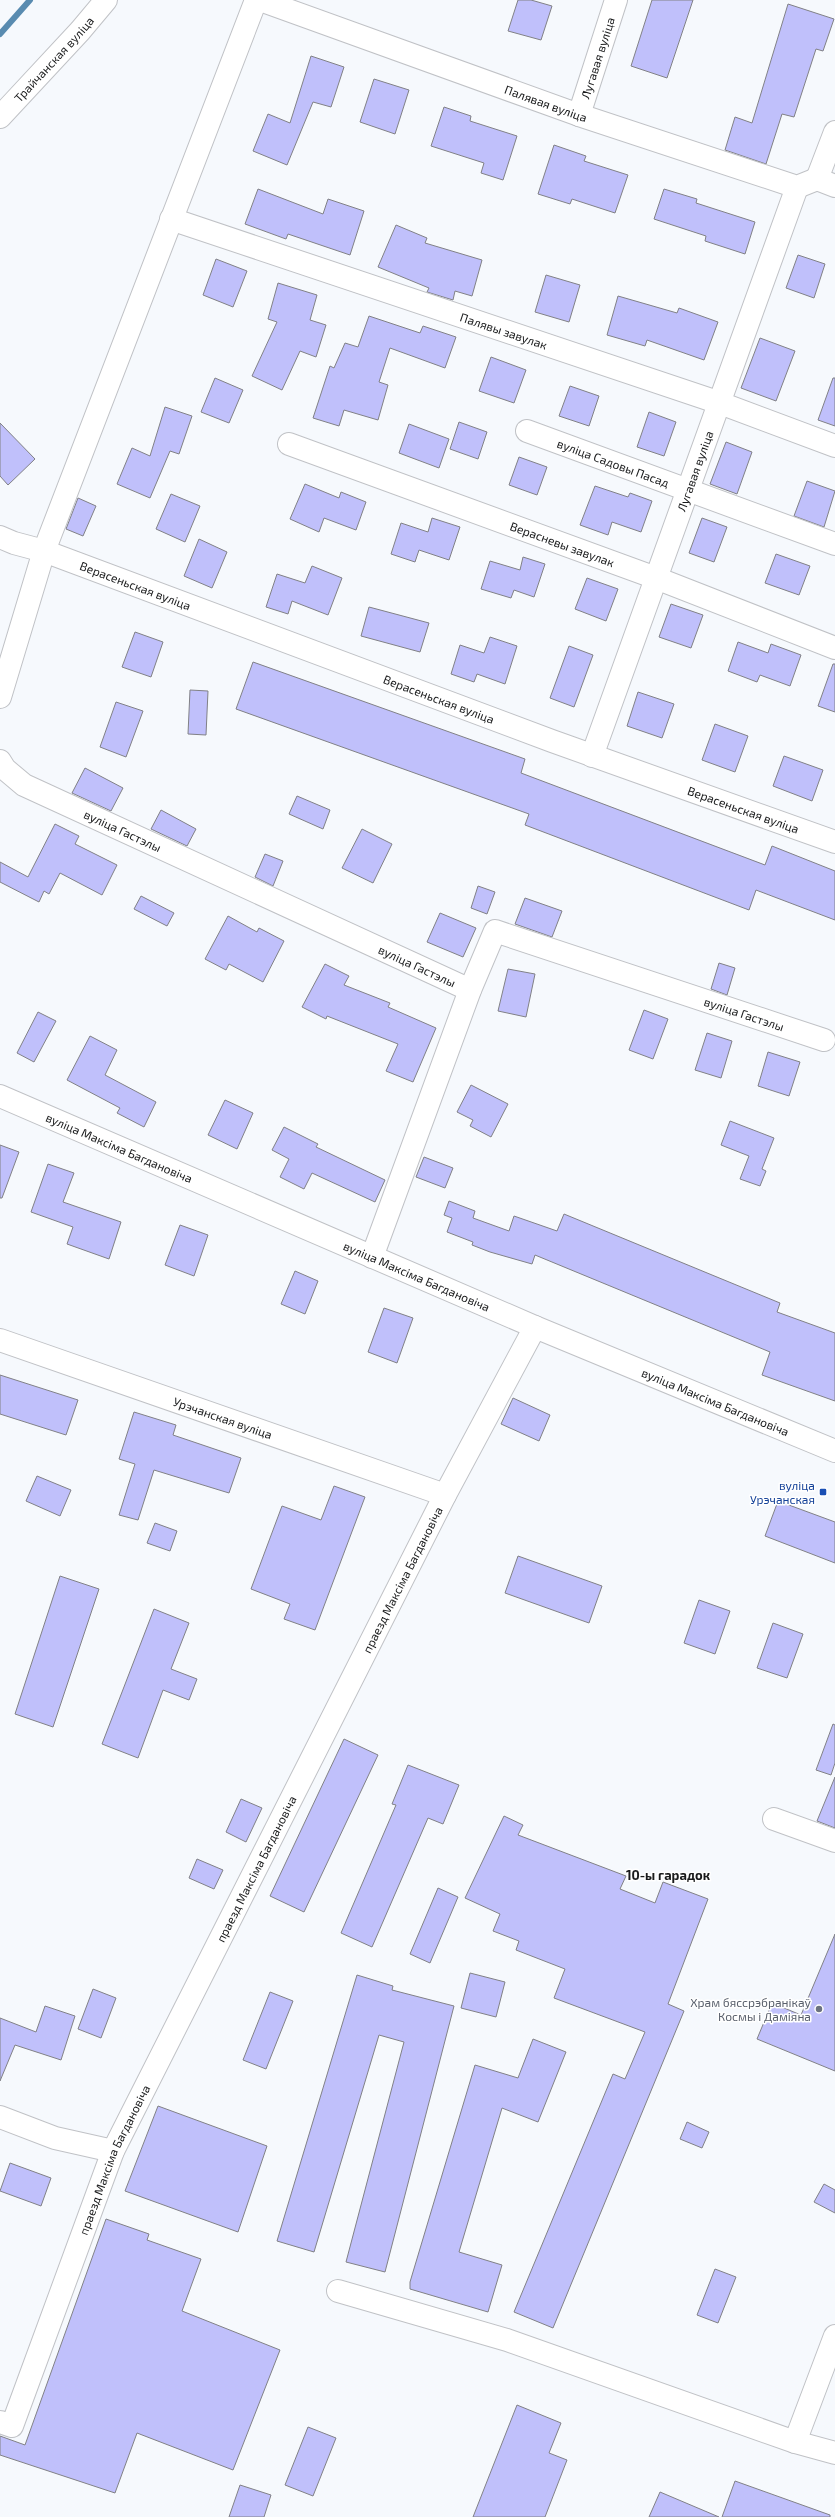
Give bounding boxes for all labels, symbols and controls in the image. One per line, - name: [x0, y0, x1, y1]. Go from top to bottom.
- street label: Трайчанская вуліца: [11, 13, 96, 105]
- street label: Лугавая вуліца: [578, 15, 617, 100]
- street label: Палявая вуліца: [503, 82, 589, 124]
- street label: Палявы завулак: [458, 309, 550, 352]
- street label: Лугавая вуліца: [674, 429, 716, 513]
- street label: вуліца Садовы Пасад: [555, 436, 671, 490]
- street label: Верасневы завулак: [508, 518, 617, 569]
- street label: Верасеньская вуліца: [78, 558, 193, 612]
- street label: Верасеньская вуліца: [382, 672, 496, 726]
- street label: Верасеньская вуліца: [686, 783, 801, 836]
- street label: вуліца Гастэлы: [82, 807, 164, 854]
- street label: вуліца Гастэлы: [376, 942, 458, 990]
- street label: вуліца Гастэлы: [702, 994, 786, 1033]
- street label: вуліца Максіма Багдановіча: [44, 1110, 195, 1185]
- street label: вуліца Максіма Багдановіча: [341, 1238, 492, 1314]
- street label: вуліца Максіма Багдановіча: [640, 1365, 791, 1438]
- street label: Урэчанская вуліца: [172, 1394, 274, 1441]
- place label: вуліца Урэчанская: [750, 1478, 815, 1506]
- marker: вуліца Урэчанская: [818, 1487, 828, 1497]
- street label: праезд Максіма Багдановіча: [359, 1504, 445, 1655]
- street label: праезд Максіма Багдановіча: [213, 1793, 299, 1944]
- district label: 10-ы гарадок: [626, 1867, 711, 1883]
- place label: Храм бяссрэбранікаў Космы і Даміяна: [690, 1995, 812, 2023]
- marker: Храм бяссрэбранікаў Космы і Даміяна: [814, 2004, 824, 2014]
- street label: праезд Максіма Багдановіча: [76, 2082, 152, 2237]

